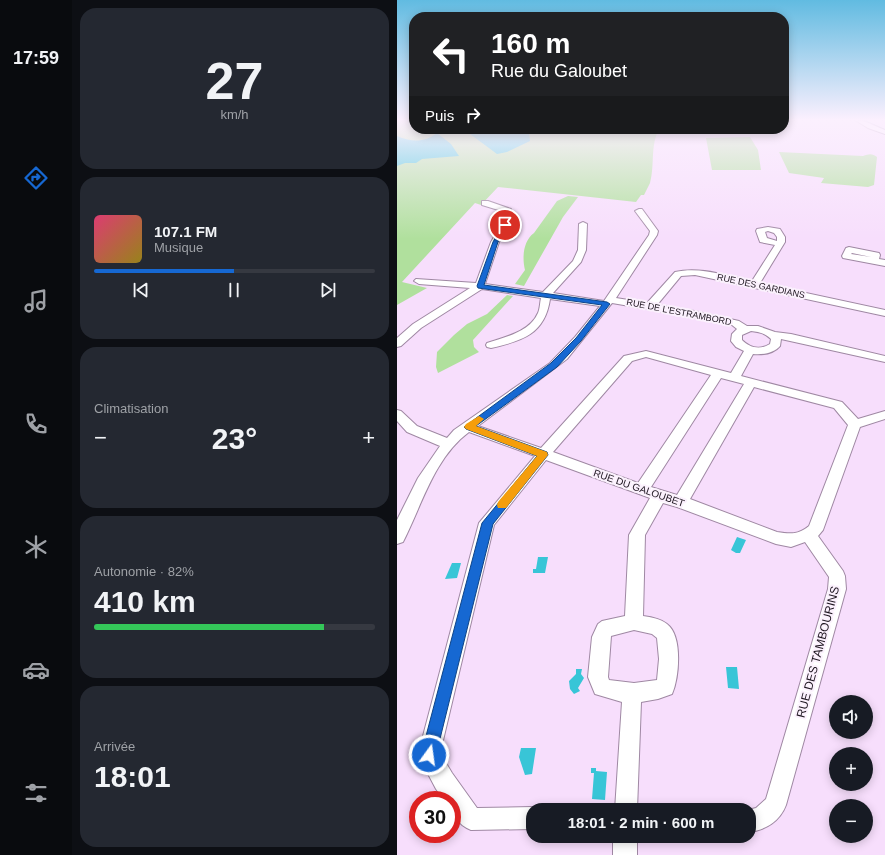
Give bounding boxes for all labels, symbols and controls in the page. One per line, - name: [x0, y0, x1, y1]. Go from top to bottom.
- icon: left: [425, 28, 477, 80]
- text: 160 m: [491, 28, 570, 59]
- text: 17:59: [13, 48, 59, 68]
- text: 27: [206, 52, 263, 110]
- text: Rue du Galoubet: [491, 61, 627, 81]
- icon: right: [462, 104, 484, 126]
- text: km/h: [220, 107, 249, 122]
- text: Puis: [425, 107, 454, 124]
- icon: directions: [22, 164, 50, 192]
- pin: [488, 208, 522, 242]
- icon: arrive: [494, 214, 516, 236]
- text: 107.1 FM: [154, 223, 217, 240]
- text: Musique: [154, 240, 203, 255]
- street label: RUE DES GARDIANS: [716, 272, 806, 300]
- icon: previous: [130, 279, 152, 301]
- icon: pause: [223, 279, 245, 301]
- icon: next: [317, 279, 339, 301]
- icon: music: [22, 287, 50, 315]
- street label: RUE DE L'ESTRAMBORD: [626, 297, 733, 327]
- text: Climatisation: [94, 401, 168, 416]
- icon: phone: [22, 410, 50, 438]
- text: 23°: [212, 422, 257, 455]
- text: −: [94, 425, 107, 450]
- text: +: [362, 425, 375, 450]
- street label: RUE DU GALOUBET: [592, 467, 686, 509]
- icon: climate: [22, 533, 50, 561]
- text: Autonomie · 82%: [94, 564, 194, 579]
- text: 410 km: [94, 585, 196, 618]
- street label: RUE DES TAMBOURINS: [794, 585, 842, 719]
- icon: car: [22, 656, 50, 684]
- map controls: [829, 695, 873, 843]
- button: sound: [829, 695, 873, 739]
- position arrow: [408, 734, 450, 776]
- text: Arrivée: [94, 739, 135, 754]
- button: +: [829, 747, 873, 791]
- text: 18:01: [94, 760, 171, 793]
- icon: filters: [22, 779, 50, 807]
- speed limit sign: 30: [409, 791, 461, 843]
- button: −: [829, 799, 873, 843]
- text: 18:01 · 2 min · 600 m: [568, 814, 714, 831]

